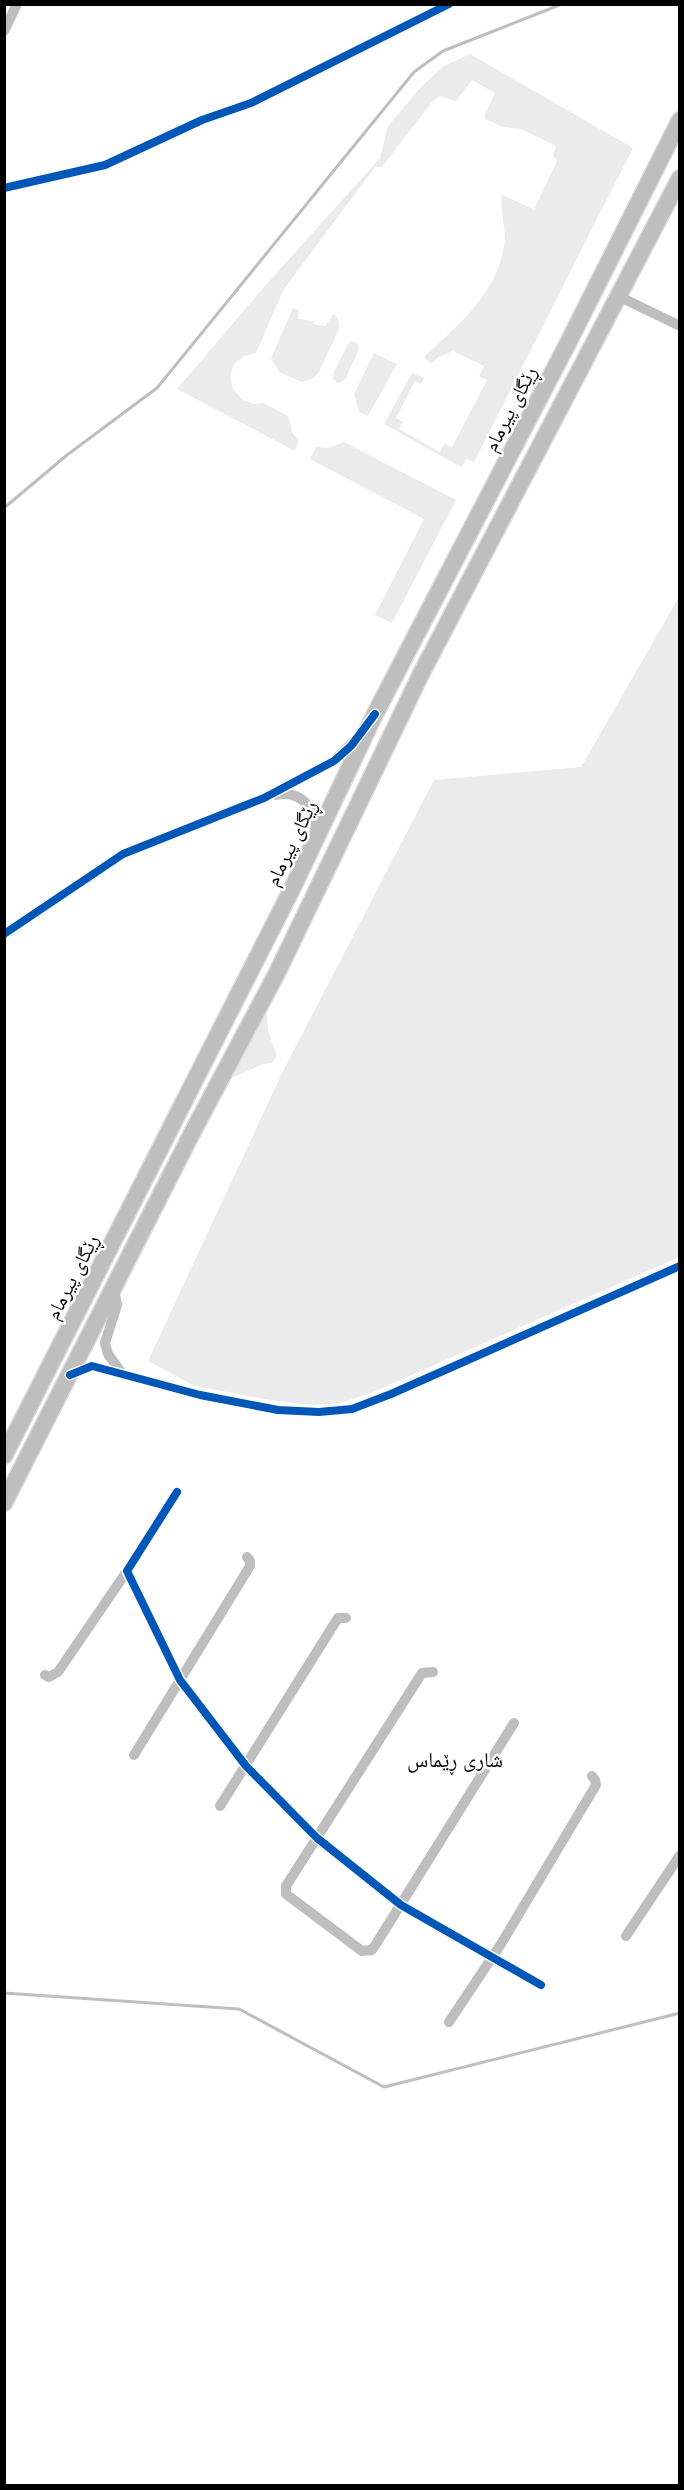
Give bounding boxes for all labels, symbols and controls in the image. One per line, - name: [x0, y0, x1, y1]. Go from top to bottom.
- street label: ڕێگای پیرمام: [479, 363, 545, 458]
- street label: ڕێگای پیرمام: [261, 797, 326, 892]
- street label: ڕێگای پیرمام: [41, 1231, 107, 1326]
- district label: شاری ڕێماس: [407, 1748, 503, 1776]

